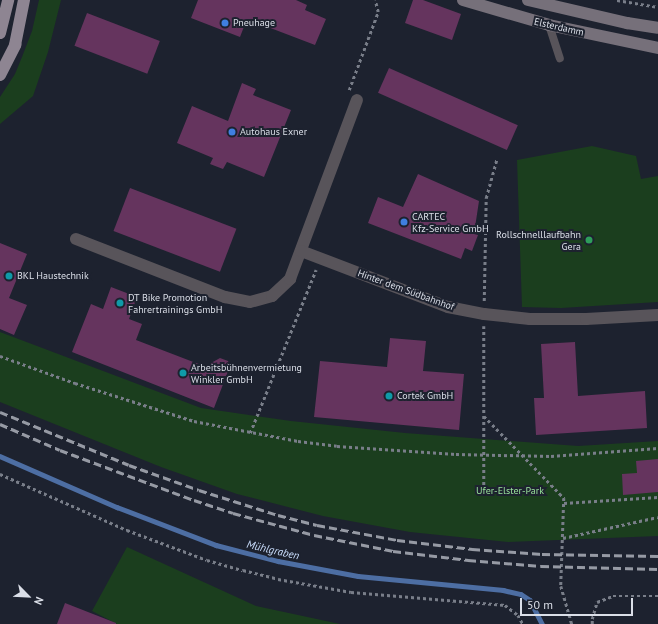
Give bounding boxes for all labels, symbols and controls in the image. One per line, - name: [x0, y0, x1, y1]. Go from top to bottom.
- street label: Elsterdamm: [533, 15, 585, 39]
- place label: Pneuhage: [233, 17, 275, 29]
- marker: Pneuhage: [220, 18, 230, 28]
- place label: Autohaus Exner: [240, 126, 307, 138]
- marker: Autohaus Exner: [227, 127, 237, 137]
- place label: CARTEC Kfz-Service GmbH: [412, 210, 489, 234]
- marker: CARTEC Kfz-Service GmbH: [399, 217, 409, 227]
- place label: Rollschnelllaufbahn Gera: [496, 228, 581, 252]
- marker: Rollschnelllaufbahn Gera: [584, 235, 594, 245]
- street label: Hinter dem Südbahnhof: [356, 267, 456, 313]
- place label: BKL Haustechnik: [17, 270, 89, 282]
- marker: BKL Haustechnik: [4, 271, 14, 281]
- place label: DT Bike Promotion Fahrertrainings GmbH: [128, 291, 222, 314]
- marker: DT Bike Promotion Fahrertrainings GmbH: [115, 298, 125, 308]
- place label: Arbeitsbühnenvermietung Winkler GmbH: [191, 361, 302, 384]
- marker: Arbeitsbühnenvermietung Winkler GmbH: [178, 368, 188, 378]
- place label: Cortek GmbH: [397, 390, 454, 402]
- marker: Cortek GmbH: [384, 391, 394, 401]
- park label: Ufer-Elster-Park: [476, 485, 544, 497]
- water label: Mühlgraben: [245, 538, 301, 562]
- north arrow: [8, 576, 48, 616]
- scale bar: [522, 590, 635, 616]
- text: N: [31, 595, 47, 607]
- text: 50 m: [527, 597, 553, 612]

